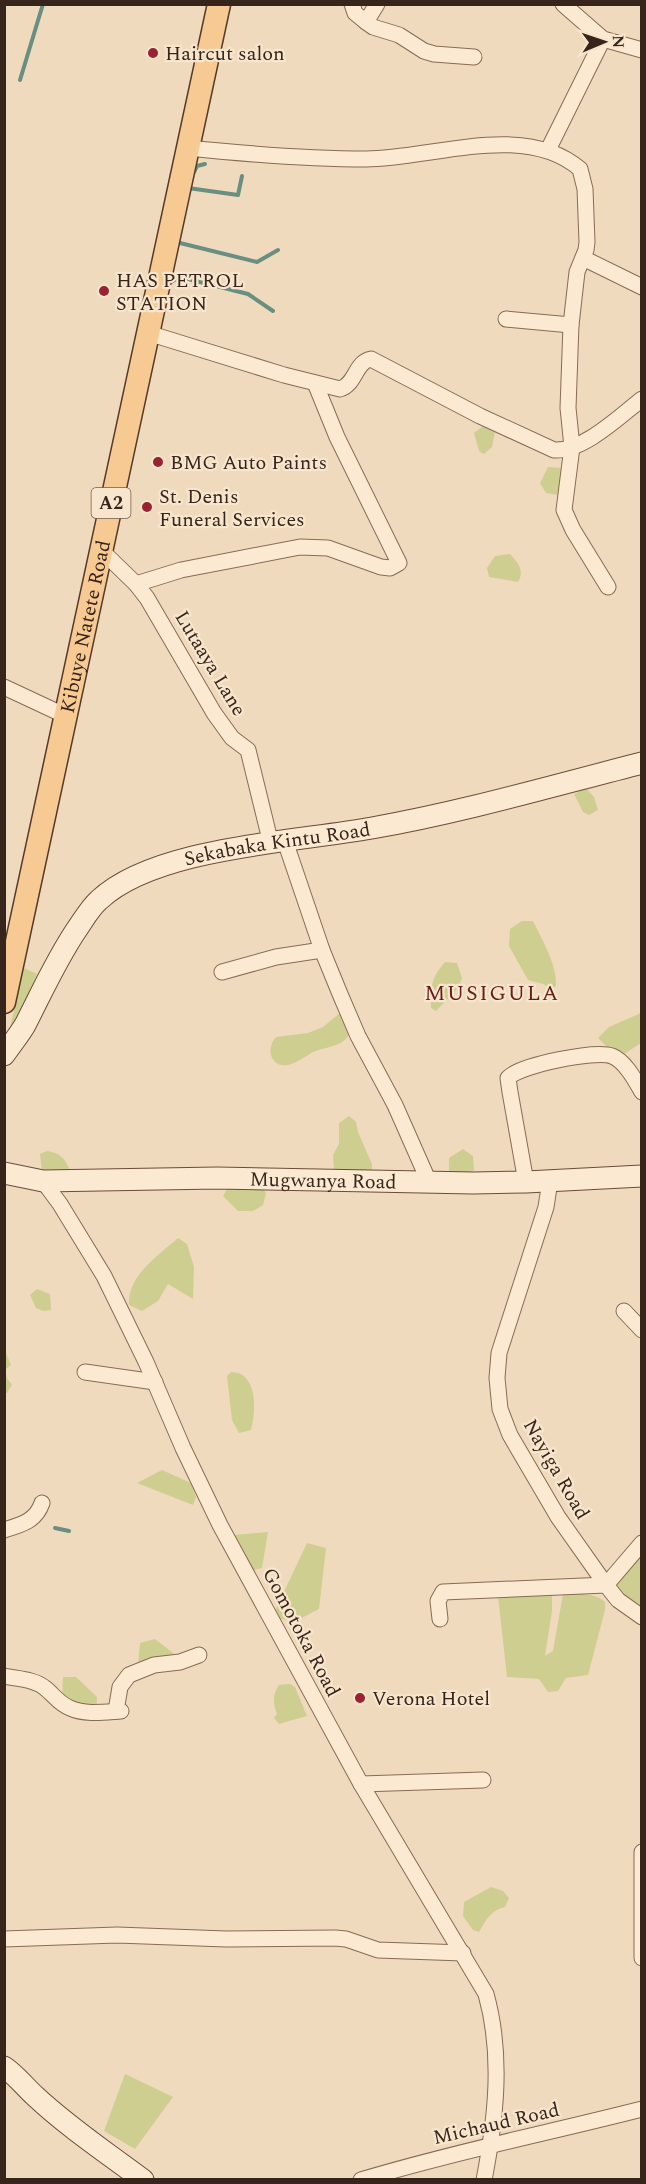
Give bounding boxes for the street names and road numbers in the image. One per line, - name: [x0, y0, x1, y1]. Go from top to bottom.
- road number: A2: [92, 488, 130, 518]
- street label: Kibuye Natete Road: [53, 537, 119, 716]
- street label: Lutaaya Lane: [167, 605, 254, 722]
- street label: Sekabaka Kintu Road: [181, 815, 373, 875]
- street label: Mugwanya Road: [249, 1165, 397, 1198]
- street label: Nayiga Road: [515, 1414, 597, 1525]
- street label: Gomotoka Road: [254, 1562, 348, 1703]
- street label: Michaud Road: [430, 2095, 562, 2153]

